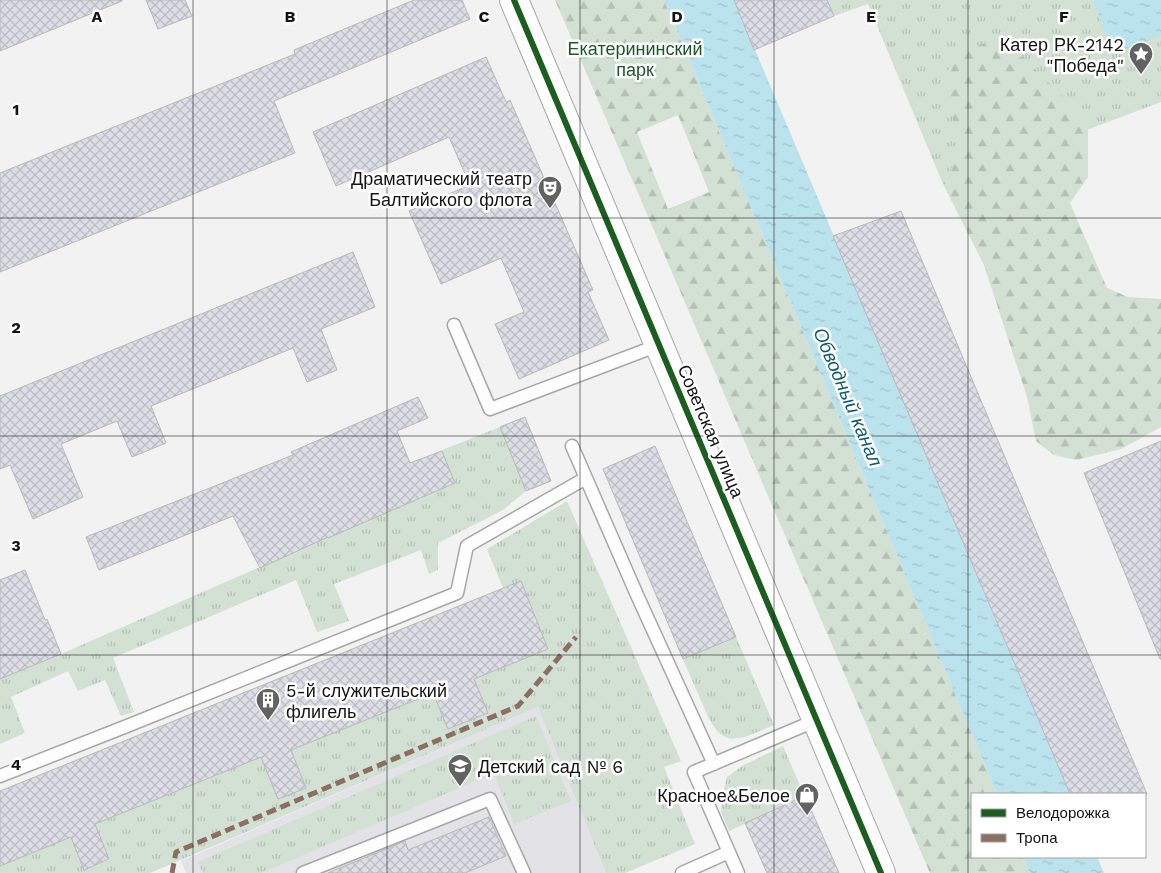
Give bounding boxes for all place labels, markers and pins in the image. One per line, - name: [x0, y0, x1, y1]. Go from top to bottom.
- place label: Катер РК-2142 "Победа": [1000, 34, 1124, 76]
- place icon: Катер РК-2142 "Победа": [1128, 41, 1154, 75]
- place label: Драматический театр Балтийского флота: [351, 168, 533, 210]
- theatre icon: Драматический театр Балтийского флота: [537, 175, 563, 209]
- place label: 5-й служительский флигель: [286, 680, 447, 722]
- building icon: 5-й служительский флигель: [255, 687, 281, 721]
- school or university icon: Детский сад № 6: [447, 753, 473, 787]
- place label: Детский сад № 6: [478, 756, 623, 777]
- shop icon: Красное&Белое: [794, 782, 820, 816]
- place label: Красное&Белое: [657, 785, 790, 806]

